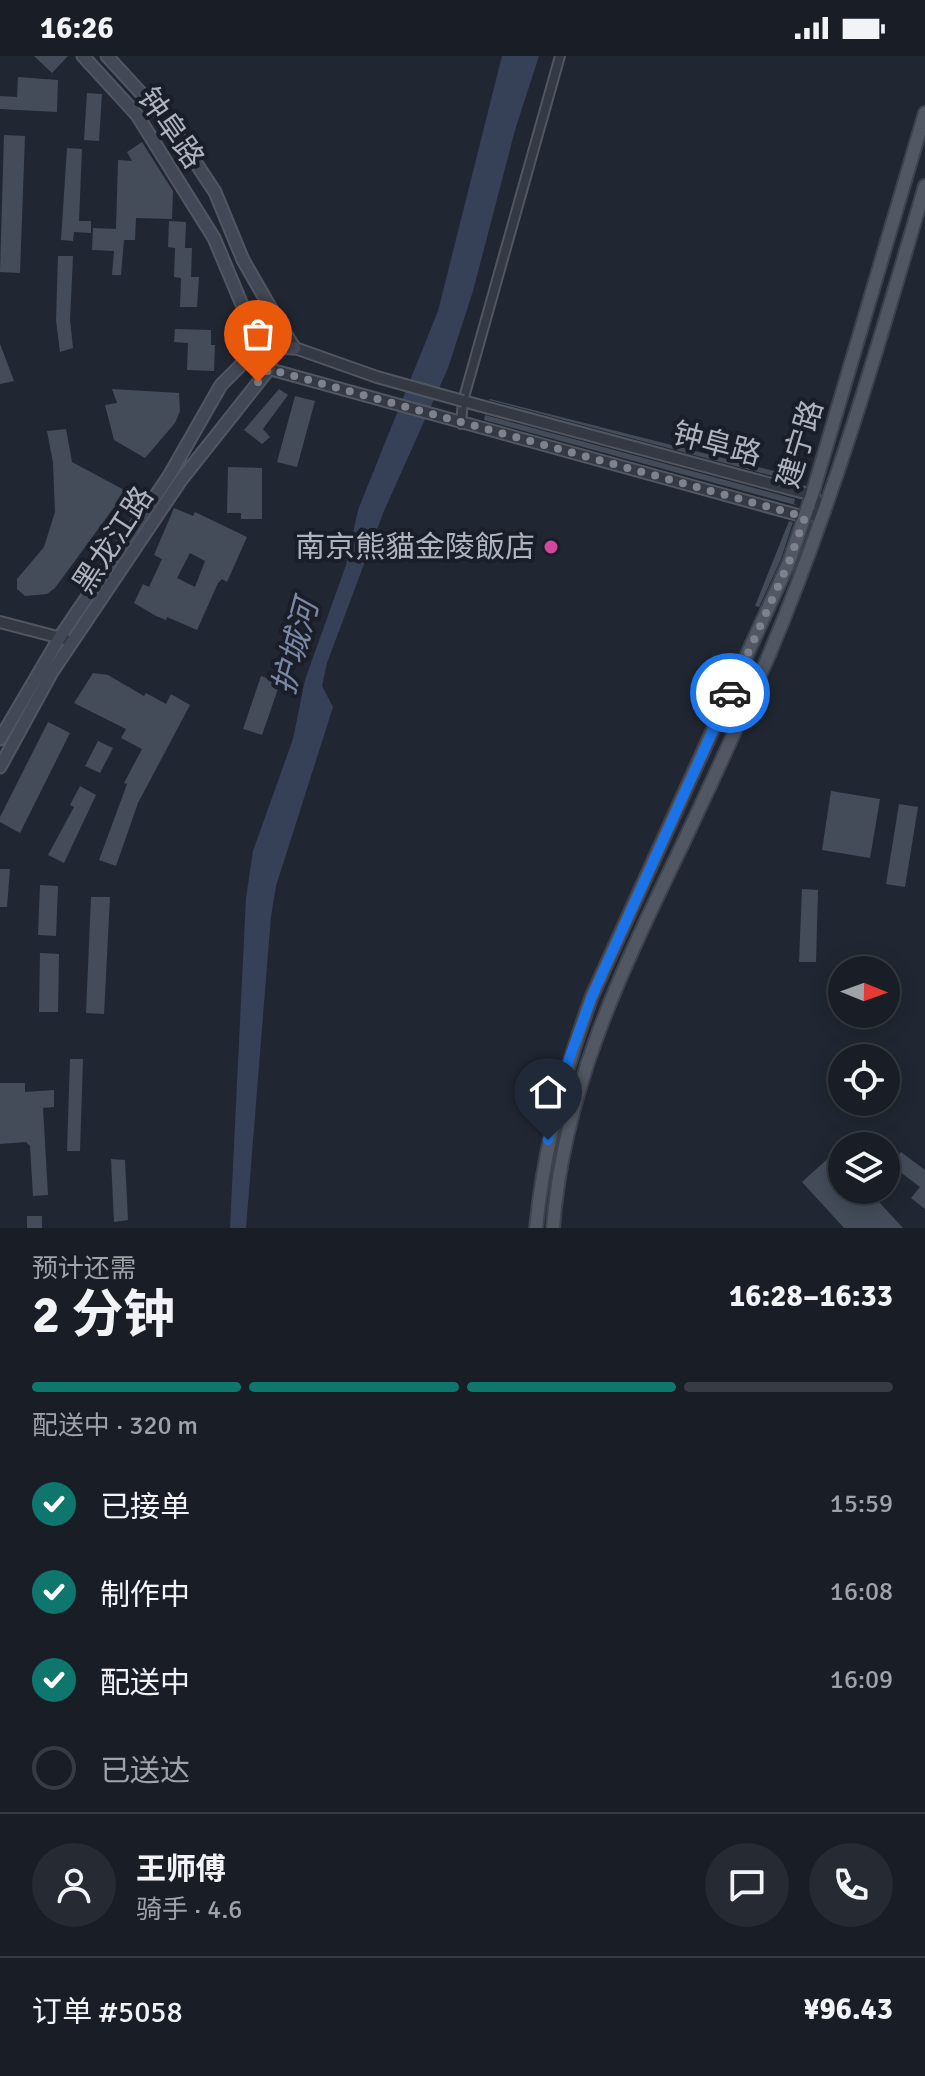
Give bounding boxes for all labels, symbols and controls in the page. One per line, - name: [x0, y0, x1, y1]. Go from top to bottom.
- text: 16:26: [40, 10, 114, 47]
- street label: 钟阜路: [130, 81, 212, 176]
- pin: [224, 300, 292, 382]
- icon: bag: [236, 312, 280, 356]
- street label: 建宁路: [770, 396, 831, 493]
- street label: 钟阜路: [669, 415, 765, 474]
- street label: 黑龙江路: [65, 480, 162, 601]
- place label: 南京熊貓金陵飯店: [295, 529, 535, 566]
- marker: 南京熊貓金陵飯店: [542, 538, 560, 556]
- water label: 护城河: [264, 590, 328, 699]
- courier: [690, 653, 770, 733]
- icon: car: [708, 671, 752, 715]
- north arrow: [828, 956, 900, 1028]
- map controls: [828, 956, 900, 1204]
- button: locate: [828, 1044, 900, 1116]
- pin: [514, 1058, 582, 1140]
- icon: home: [526, 1070, 570, 1114]
- button: layers: [828, 1132, 900, 1204]
- text: 预计还需: [32, 1253, 136, 1285]
- text: 16:28–16:33: [729, 1278, 893, 1315]
- text: 2 分钟: [32, 1283, 176, 1347]
- text: 配送中 · 320 m: [32, 1410, 198, 1442]
- icon: check: [32, 1482, 76, 1526]
- text: 15:59: [830, 1488, 893, 1520]
- text: 已接单: [100, 1489, 190, 1526]
- icon: check: [32, 1570, 76, 1614]
- text: 16:08: [830, 1576, 893, 1608]
- text: 制作中: [100, 1577, 190, 1614]
- icon: check: [32, 1658, 76, 1702]
- text: 16:09: [830, 1664, 893, 1696]
- text: 配送中: [100, 1665, 190, 1702]
- text: 已送达: [100, 1753, 190, 1790]
- button: person: [32, 1843, 116, 1927]
- button: chat: [705, 1843, 789, 1927]
- button: phone: [809, 1843, 893, 1927]
- text: 王师傅: [136, 1851, 226, 1888]
- text: 骑手 · 4.6: [136, 1894, 242, 1926]
- text: ¥96.43: [803, 1991, 893, 2028]
- text: 订单 #5058: [32, 1994, 183, 2031]

